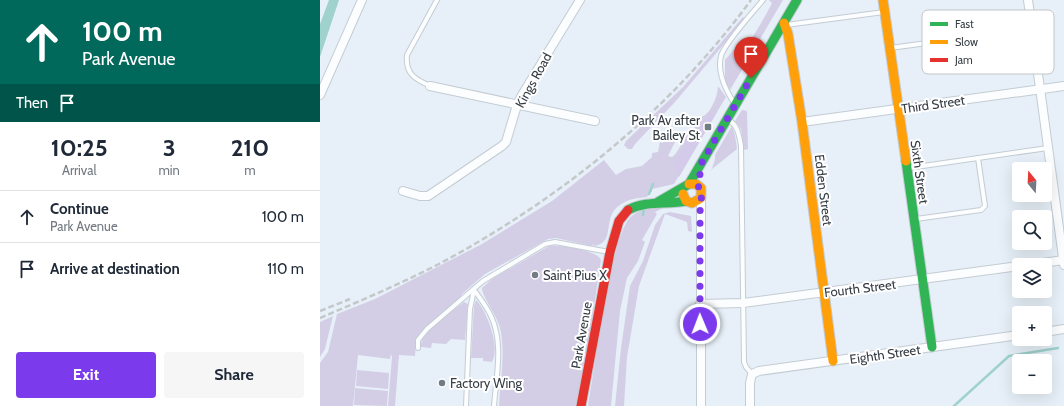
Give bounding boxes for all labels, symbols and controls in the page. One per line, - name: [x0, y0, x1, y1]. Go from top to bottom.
- legend: [922, 10, 1054, 74]
- text: 100 m: [82, 14, 163, 48]
- icon: ahead: [16, 16, 68, 68]
- text: Fast: [955, 17, 974, 31]
- text: Slow: [955, 35, 978, 49]
- pin: [734, 37, 768, 78]
- icon: arrive: [740, 43, 762, 65]
- text: Park Avenue: [82, 48, 176, 70]
- street label: Kings Road: [511, 50, 555, 110]
- text: Jam: [954, 53, 973, 67]
- icon: arrive: [56, 92, 78, 114]
- street label: Third Street: [900, 92, 966, 116]
- text: Then: [16, 94, 48, 112]
- place label: Park Av after Bailey St: [631, 112, 701, 143]
- marker: Park Av after Bailey St: [703, 122, 713, 132]
- text: 10:25: [51, 133, 108, 162]
- text: 3: [163, 133, 176, 162]
- text: 210: [231, 133, 269, 162]
- street label: Sixth Street: [908, 139, 932, 206]
- street label: Edden Street: [812, 153, 836, 227]
- text: Arrival: [62, 162, 96, 178]
- text: min: [158, 162, 180, 178]
- text: m: [244, 162, 256, 178]
- north arrow: [1012, 162, 1052, 202]
- map controls: [1012, 162, 1052, 394]
- text: Continue: [50, 200, 109, 218]
- icon: ahead: [16, 206, 38, 228]
- text: 100 m: [262, 208, 304, 226]
- button: search: [1012, 210, 1052, 250]
- text: Park Avenue: [50, 218, 118, 234]
- icon: arrive: [16, 258, 38, 280]
- button: layers: [1012, 258, 1052, 298]
- text: Arrive at destination: [50, 260, 180, 278]
- text: 110 m: [267, 260, 304, 278]
- place label: Saint Pius X: [543, 267, 607, 283]
- marker: Saint Pius X: [530, 270, 540, 280]
- street label: Fourth Street: [823, 276, 897, 300]
- street label: Park Avenue: [567, 300, 595, 370]
- position arrow: [679, 303, 721, 345]
- button: +: [1012, 306, 1052, 346]
- street label: Eighth Street: [849, 341, 922, 367]
- button: Exit: [16, 352, 156, 398]
- button: Share: [164, 352, 304, 398]
- button: −: [1012, 354, 1052, 394]
- place label: Factory Wing: [450, 375, 523, 391]
- marker: Factory Wing: [437, 378, 447, 388]

